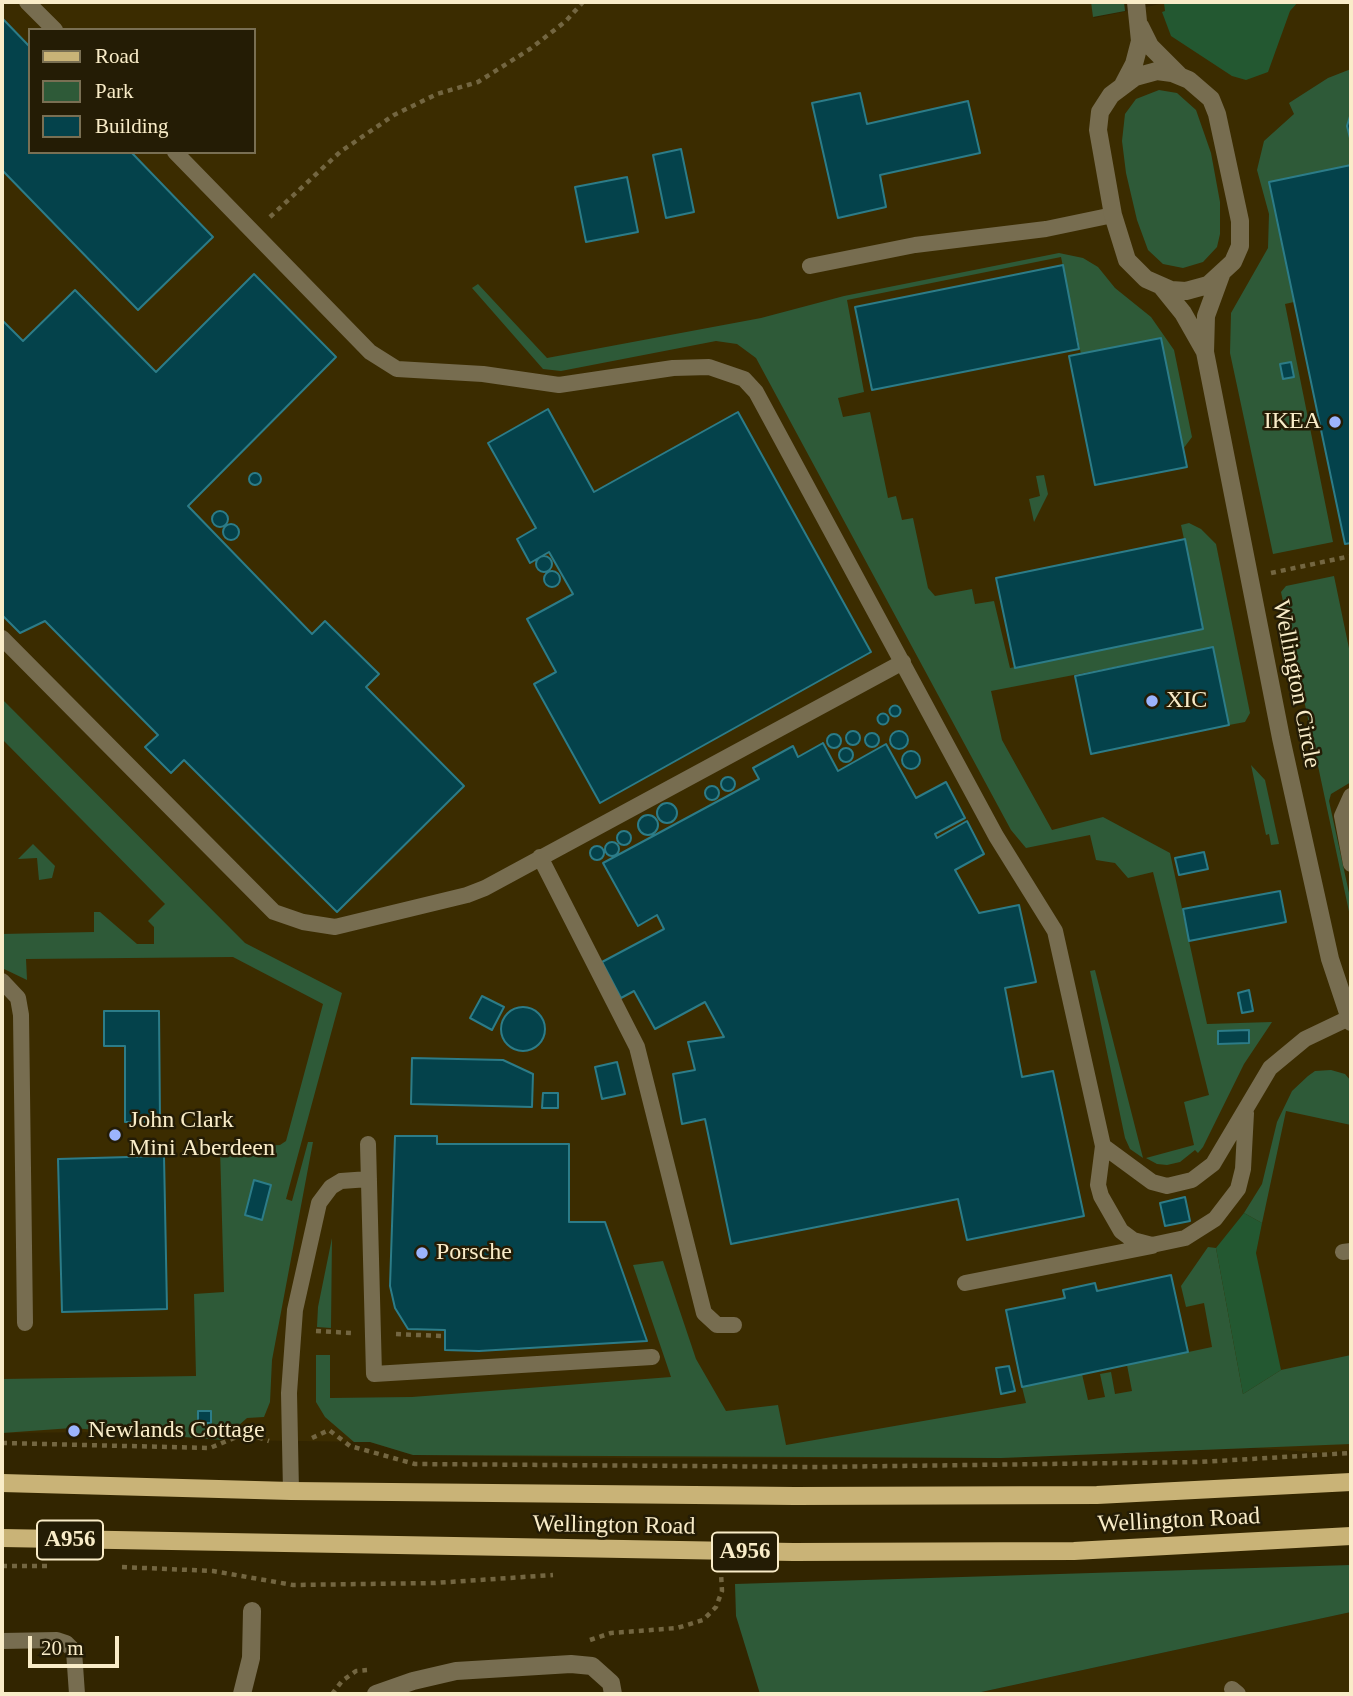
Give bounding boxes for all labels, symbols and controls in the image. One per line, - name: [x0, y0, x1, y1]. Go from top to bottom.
- legend: [28, 28, 256, 154]
- text: Road: [95, 44, 139, 68]
- text: Park: [95, 79, 134, 103]
- text: Building: [95, 114, 169, 138]
- place label: IKEA: [1264, 408, 1321, 436]
- marker: IKEA: [1327, 414, 1343, 430]
- street label: Wellington Circle: [1266, 597, 1326, 771]
- place label: XIC: [1166, 687, 1207, 715]
- marker: XIC: [1144, 693, 1160, 709]
- place label: John Clark Mini Aberdeen: [129, 1107, 275, 1163]
- marker: John Clark Mini Aberdeen: [107, 1127, 123, 1143]
- place label: Porsche: [436, 1239, 512, 1267]
- marker: Porsche: [414, 1245, 430, 1261]
- place label: Newlands Cottage: [88, 1417, 265, 1445]
- marker: Newlands Cottage: [66, 1423, 82, 1439]
- street label: Wellington Road: [1097, 1502, 1261, 1540]
- street label: Wellington Road: [532, 1510, 696, 1542]
- road number: A956: [37, 1520, 103, 1560]
- road number: A956: [712, 1532, 778, 1572]
- scale bar: [32, 1622, 122, 1666]
- text: 20 m: [41, 1636, 84, 1660]

